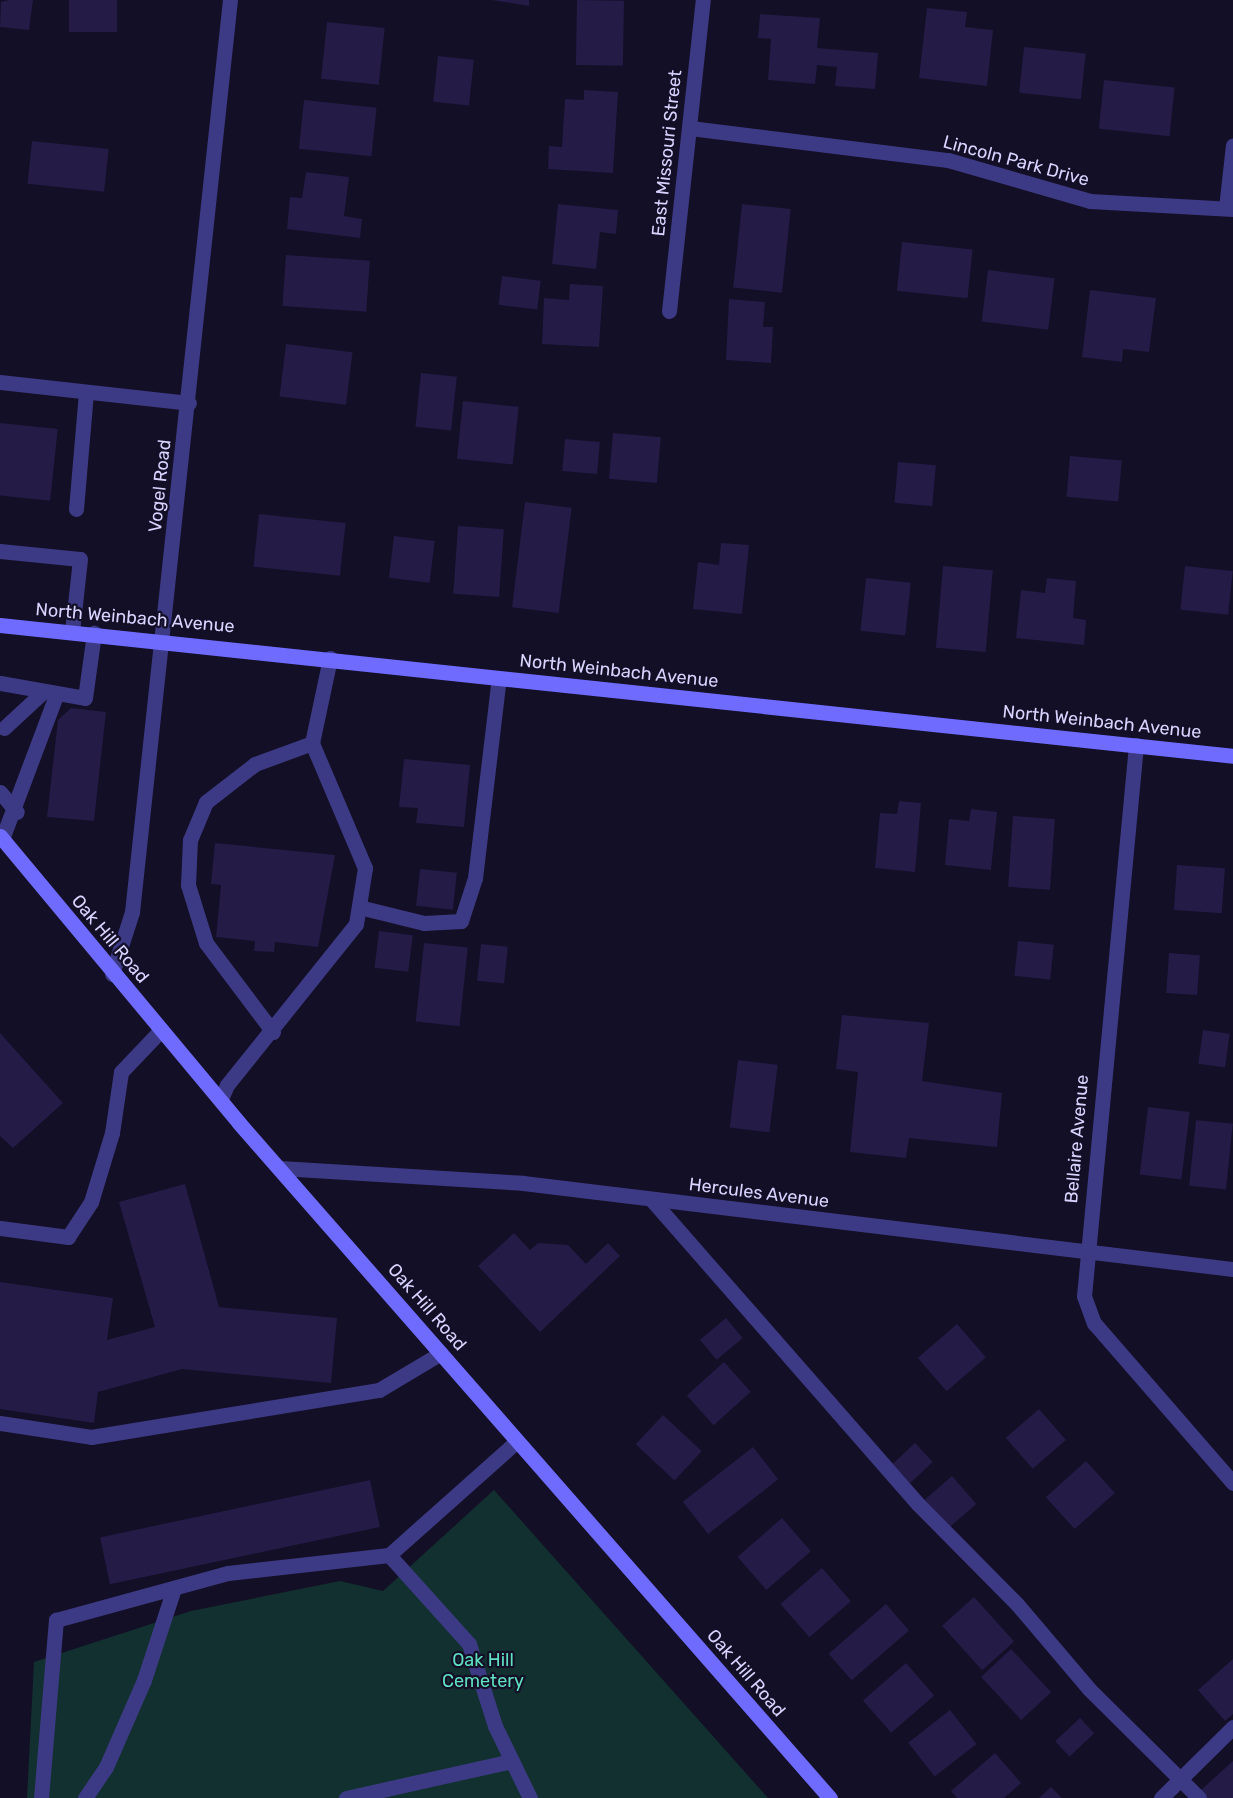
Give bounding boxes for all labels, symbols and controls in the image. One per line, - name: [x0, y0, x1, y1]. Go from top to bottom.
- street label: East Missouri Street: [648, 69, 686, 237]
- street label: Lincoln Park Drive: [941, 131, 1091, 191]
- street label: Vogel Road: [144, 438, 176, 534]
- street label: North Weinbach Avenue: [34, 599, 236, 637]
- street label: North Weinbach Avenue: [518, 650, 720, 692]
- street label: North Weinbach Avenue: [1001, 701, 1203, 743]
- street label: Oak Hill Road: [67, 890, 153, 988]
- street label: Bellaire Avenue: [1061, 1074, 1093, 1204]
- street label: Hercules Avenue: [687, 1174, 831, 1212]
- street label: Oak Hill Road: [383, 1259, 471, 1355]
- street label: Oak Hill Road: [702, 1625, 790, 1721]
- park label: Oak Hill Cemetery: [442, 1650, 524, 1692]

